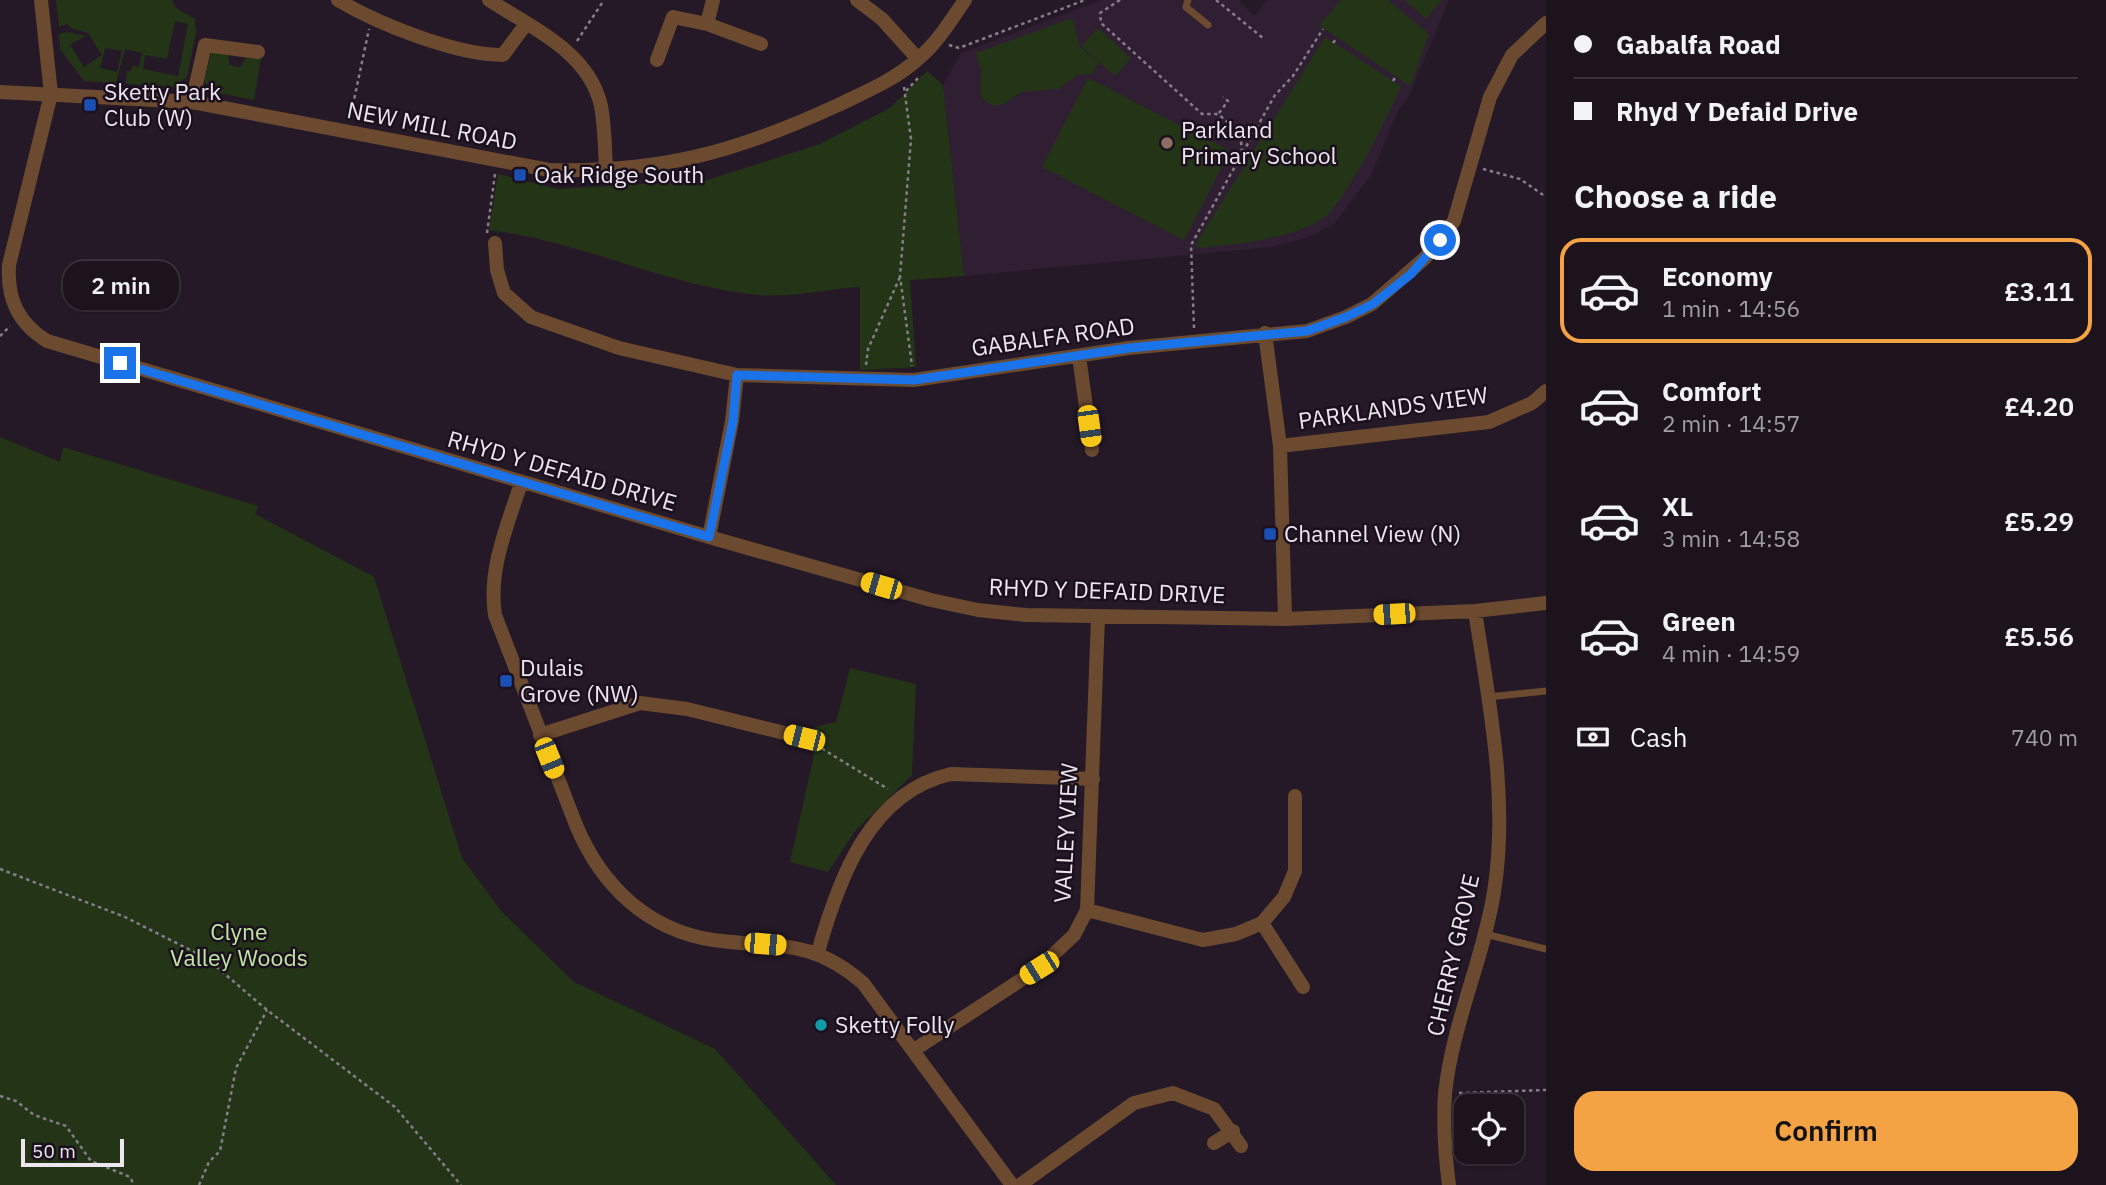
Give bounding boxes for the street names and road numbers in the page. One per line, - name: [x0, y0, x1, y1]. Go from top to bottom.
- street label: NEW MILL ROAD: [345, 94, 520, 156]
- street label: GABALFA ROAD: [969, 310, 1136, 362]
- street label: PARKLANDS VIEW: [1296, 379, 1490, 435]
- street label: RHYD Y DEFAID DRIVE: [444, 423, 680, 517]
- street label: RHYD Y DEFAID DRIVE: [988, 571, 1226, 609]
- street label: VALLEY VIEW: [1046, 762, 1084, 904]
- street label: CHERRY GROVE: [1419, 871, 1485, 1039]

